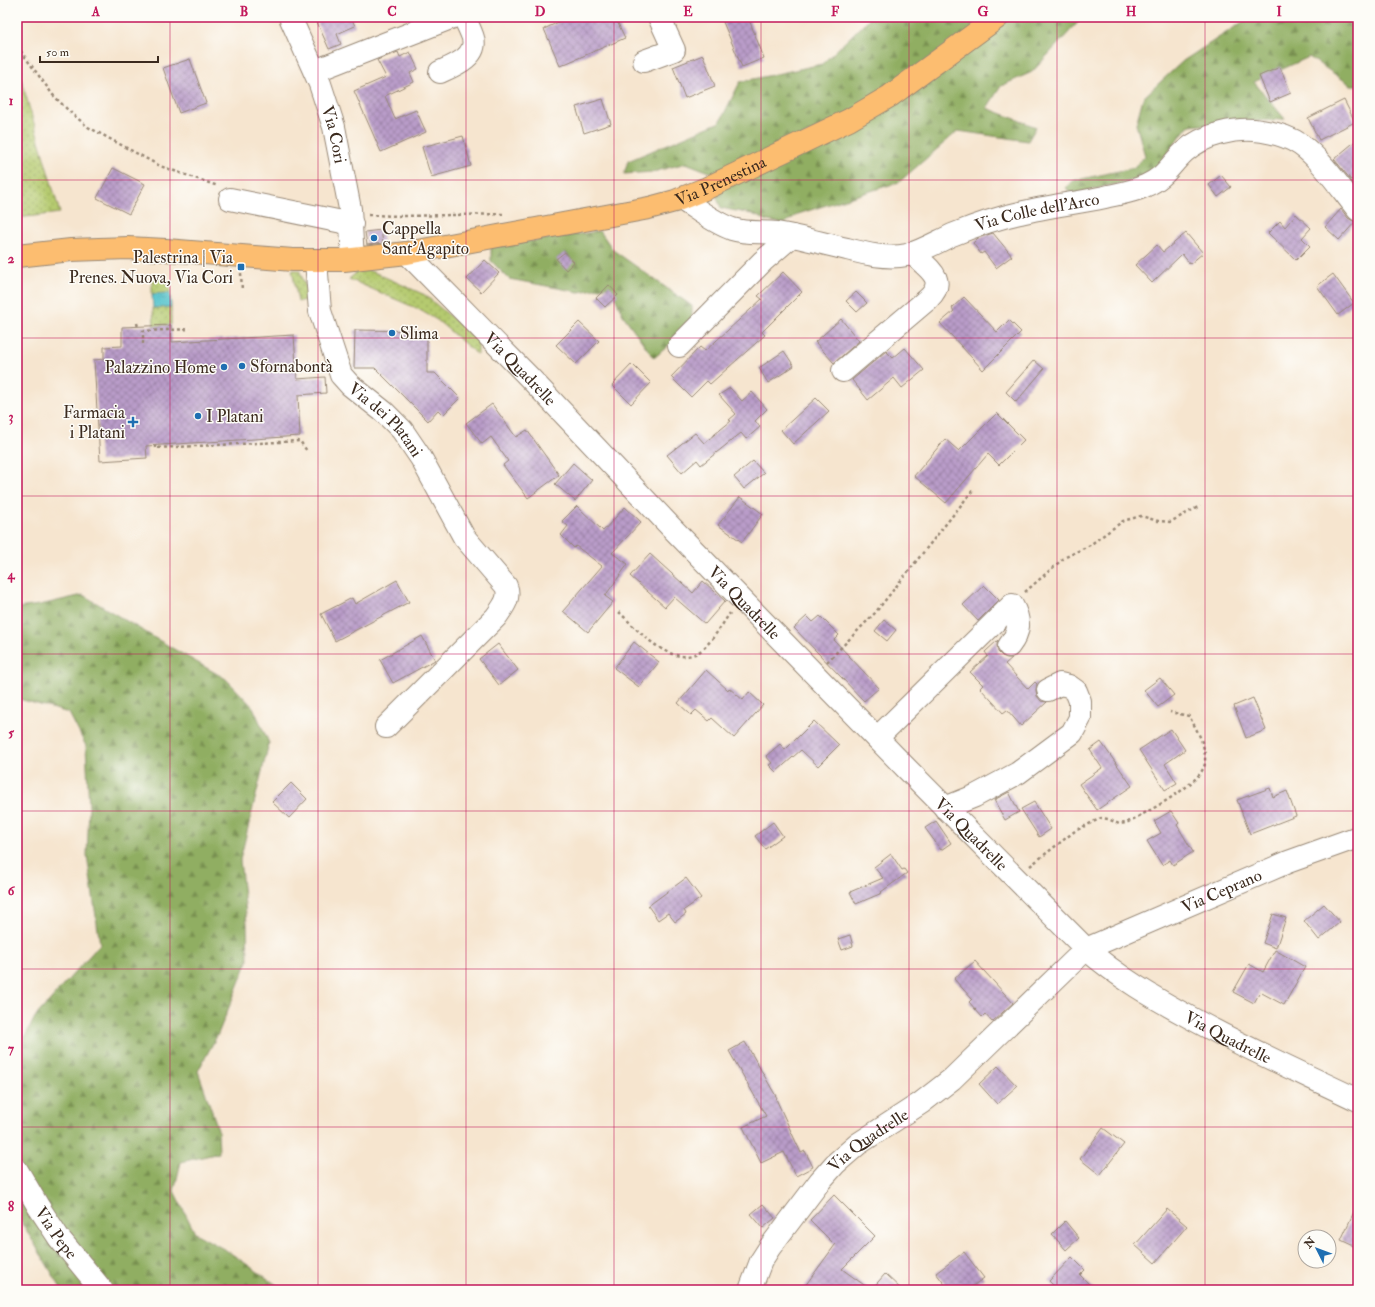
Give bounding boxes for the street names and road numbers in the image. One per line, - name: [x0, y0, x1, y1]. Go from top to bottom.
- street label: Via Cori: [317, 103, 351, 165]
- street label: Via Prenestina: [672, 150, 770, 210]
- street label: Via Colle dell'Arco: [972, 188, 1101, 236]
- street label: Via Quadrelle: [480, 327, 561, 410]
- street label: Via dei Platani: [344, 377, 428, 461]
- street label: Via Quadrelle: [704, 561, 785, 644]
- street label: Via Quadrelle: [931, 793, 1012, 875]
- street label: Via Ceprano: [1178, 864, 1265, 917]
- street label: Via Quadrelle: [1181, 1006, 1275, 1068]
- street label: Via Quadrelle: [823, 1104, 912, 1176]
- street label: Via Pepe: [31, 1202, 82, 1263]

